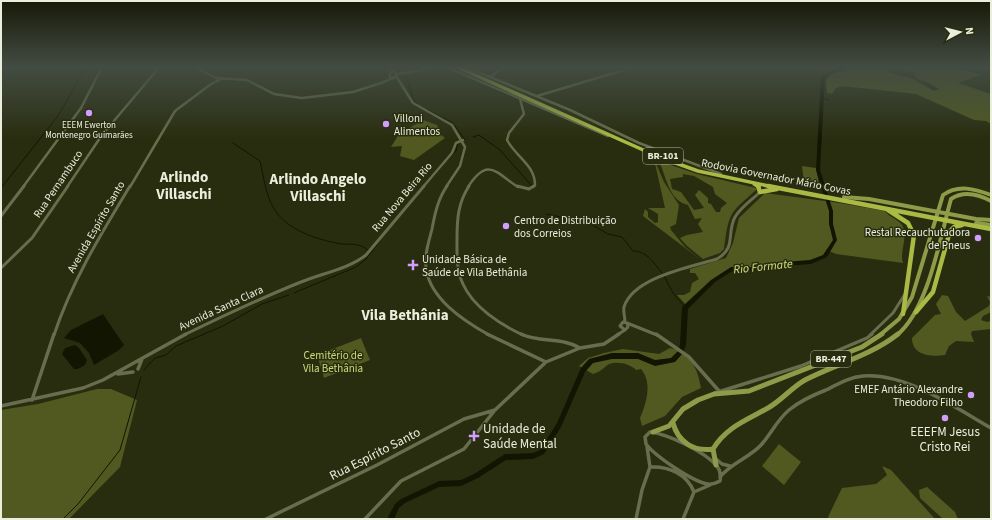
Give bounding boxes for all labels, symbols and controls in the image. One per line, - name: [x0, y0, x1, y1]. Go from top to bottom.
- north arrow: [940, 12, 980, 52]
- text: N: [962, 26, 977, 35]
- marker: EEEM Ewerton Montenegro Guimarães: [84, 108, 94, 118]
- place label: Villoni Alimentos: [394, 111, 441, 139]
- place label: EEEM Ewerton Montenegro Guimarães: [45, 119, 133, 142]
- marker: Villoni Alimentos: [381, 119, 391, 129]
- street label: Rua Pernambuco: [30, 147, 86, 221]
- road number: BR-101: [643, 148, 683, 164]
- street label: Rodovia Governador Mário Covas: [700, 155, 852, 199]
- street label: Rua Nova Beira Rio: [368, 159, 436, 235]
- district label: Arlindo Villaschi: [155, 167, 212, 205]
- district label: Arlindo Angelo Villaschi: [269, 169, 366, 207]
- street label: Avenida Espírito Santo: [64, 178, 128, 276]
- place label: Centro de Distribuição dos Correios: [514, 213, 616, 241]
- marker: Centro de Distribuição dos Correios: [501, 221, 511, 231]
- place label: Restal Recauchutadora de Pneus: [865, 225, 970, 253]
- marker: Restal Recauchutadora de Pneus: [973, 233, 983, 243]
- place label: Unidade Básica de Saúde de Vila Bethânia: [422, 252, 527, 280]
- water label: Rio Formate: [733, 255, 794, 279]
- marker: Unidade Básica de Saúde de Vila Bethânia: [407, 259, 419, 271]
- street label: Avenida Santa Clara: [176, 282, 266, 334]
- district label: Vila Bethânia: [360, 305, 449, 326]
- park label: Cemitério de Vila Bethânia: [303, 348, 363, 376]
- road number: BR-447: [811, 351, 851, 367]
- place label: EMEF Antário Alexandre Theodoro Filho: [854, 382, 964, 410]
- marker: EMEF Antário Alexandre Theodoro Filho: [966, 390, 976, 400]
- marker: EEEFM Jesus Cristo Rei: [940, 413, 950, 423]
- place label: Unidade de Saúde Mental: [483, 420, 557, 453]
- street label: Rua Espírito Santo: [326, 423, 424, 485]
- place label: EEEFM Jesus Cristo Rei: [910, 423, 980, 456]
- marker: Unidade de Saúde Mental: [468, 430, 480, 442]

